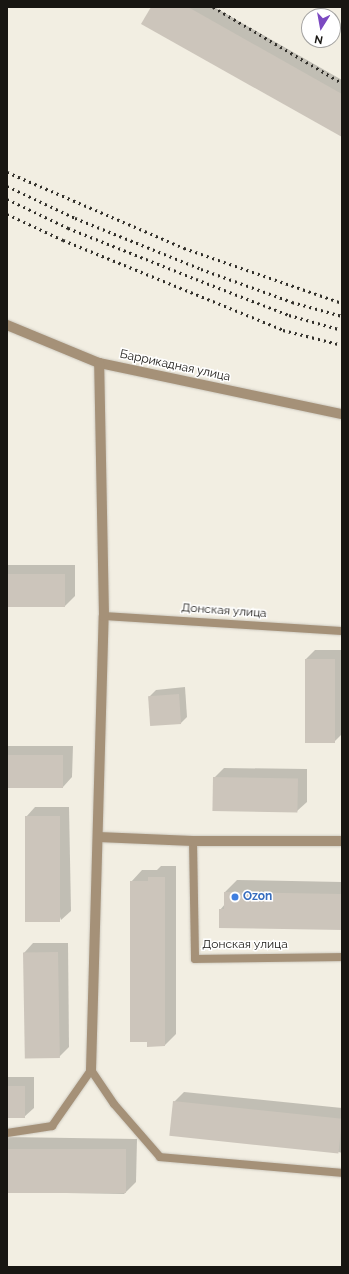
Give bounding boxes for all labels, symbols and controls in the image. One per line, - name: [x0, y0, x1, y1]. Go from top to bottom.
- north arrow: [301, 8, 341, 48]
- text: N: [313, 32, 324, 46]
- street label: Баррикадная улица: [118, 347, 232, 385]
- street label: Донская улица: [181, 601, 267, 621]
- place label: Ozon: [243, 890, 272, 904]
- marker: Ozon: [230, 892, 240, 902]
- street label: Донская улица: [202, 938, 288, 952]

